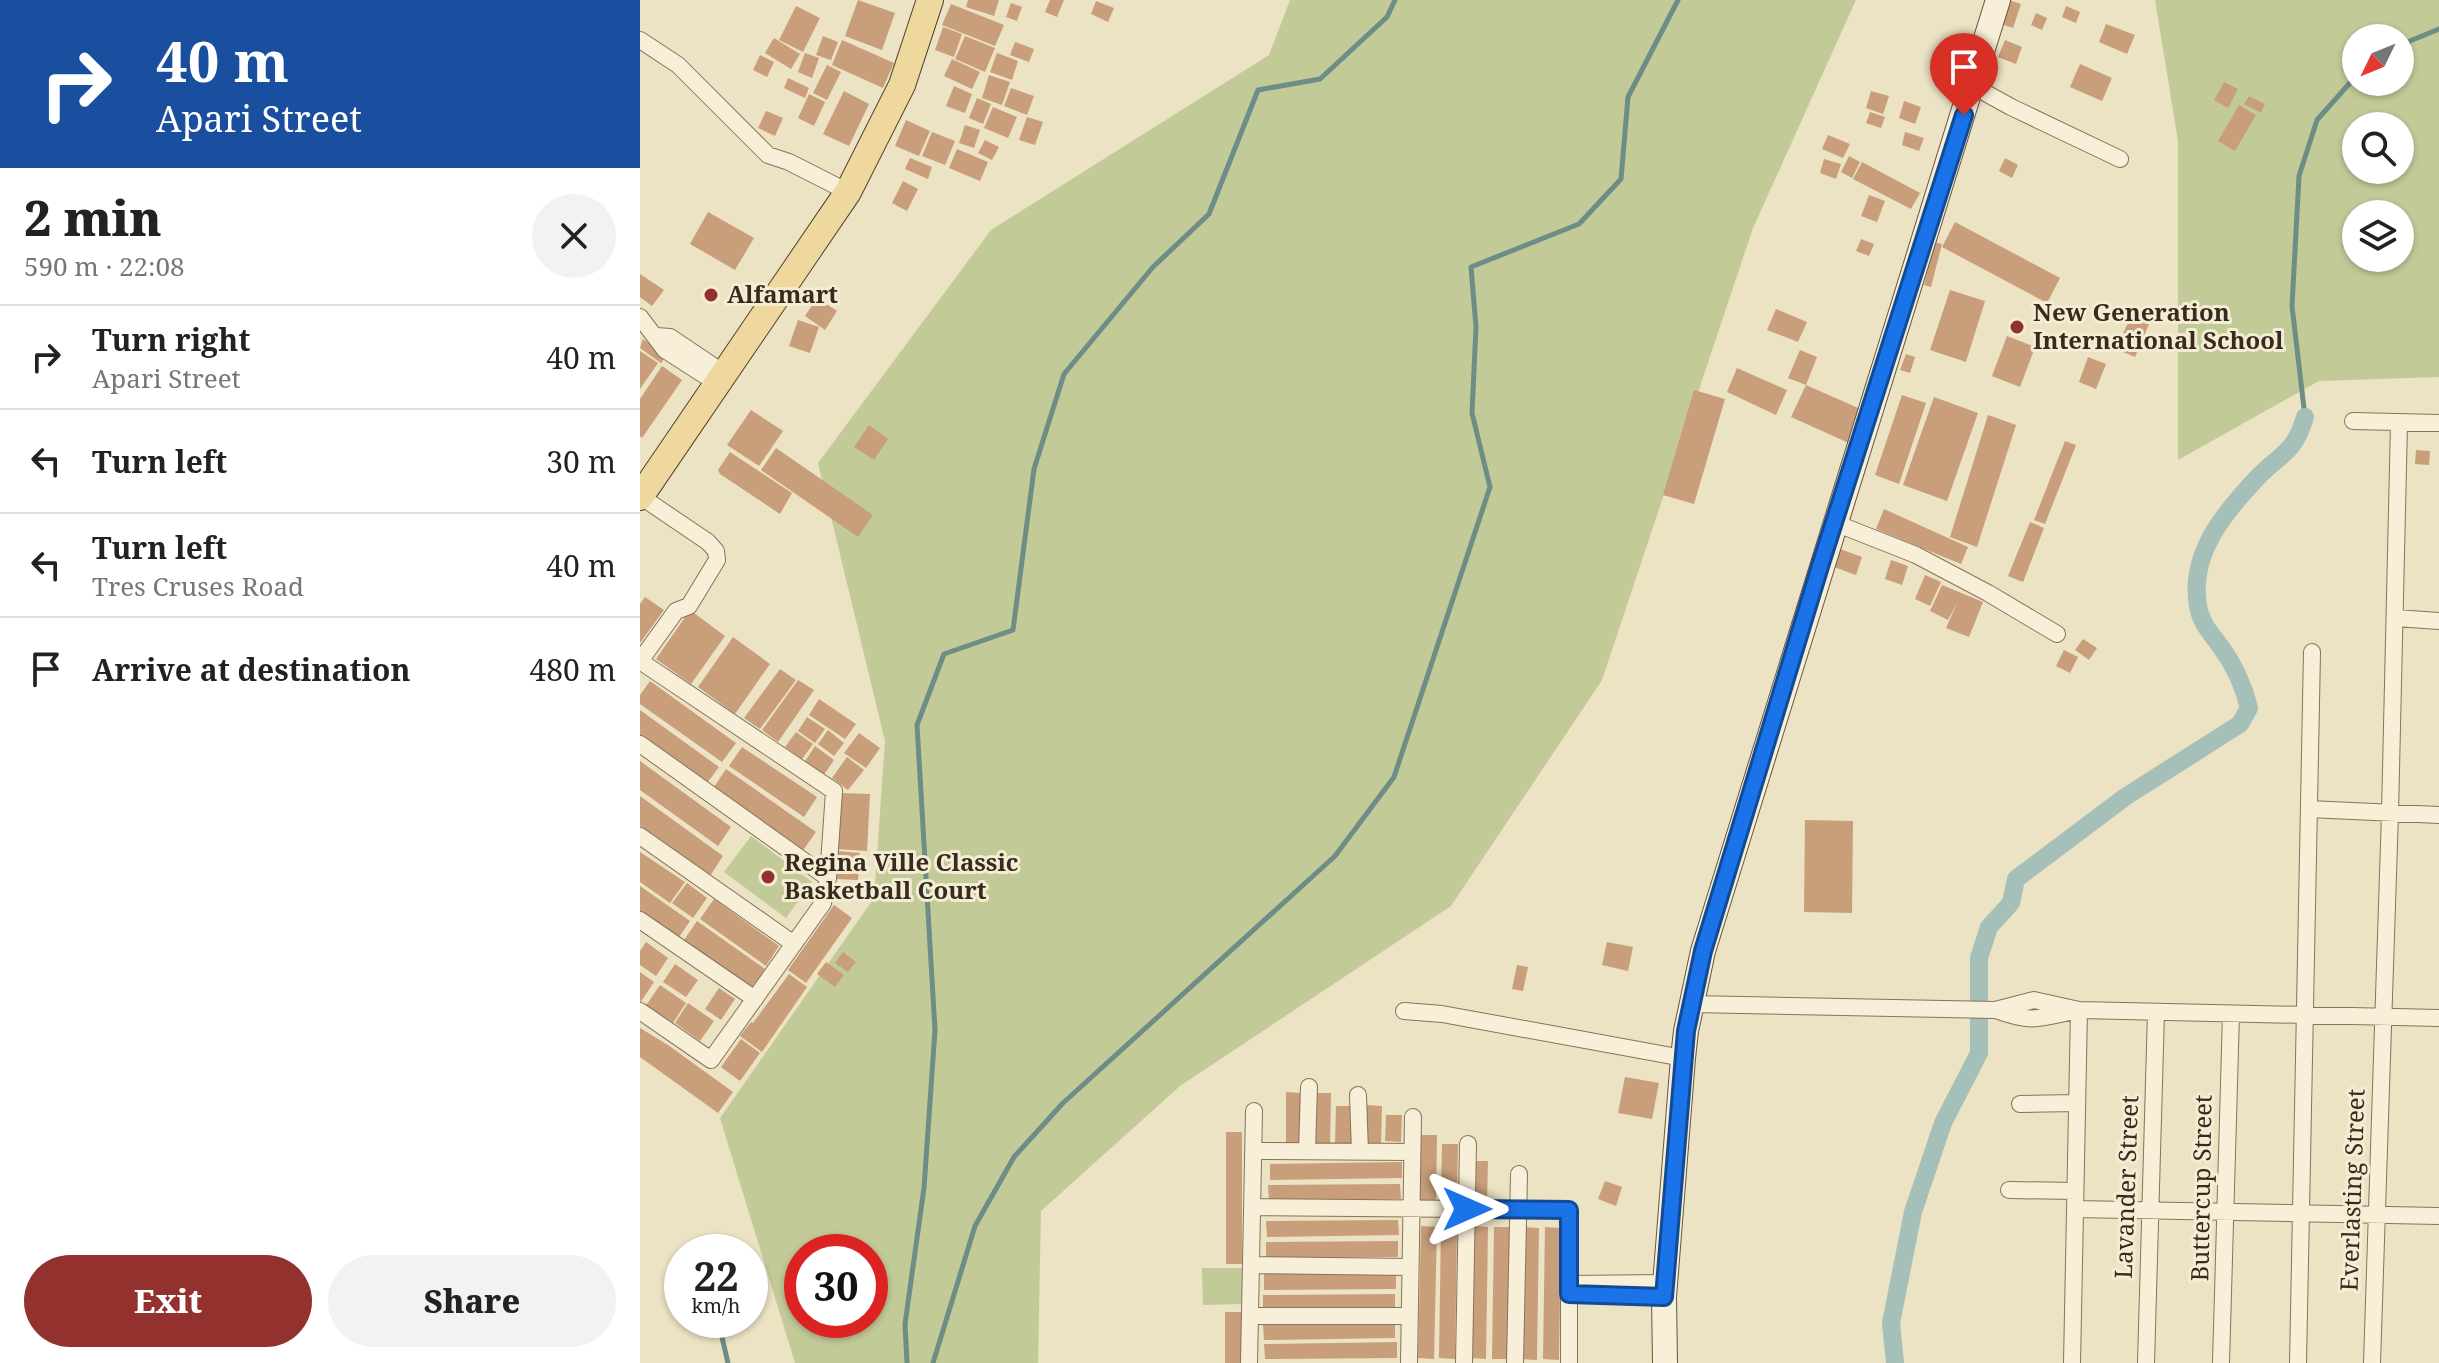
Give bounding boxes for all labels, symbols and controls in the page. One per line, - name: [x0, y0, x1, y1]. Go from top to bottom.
- text: 40 m: [156, 22, 289, 98]
- north arrow: [2342, 24, 2414, 96]
- map controls: [2342, 24, 2414, 272]
- icon: right: [24, 32, 128, 136]
- pin: [1930, 33, 1998, 115]
- icon: arrive: [1942, 45, 1986, 89]
- text: Apari Street: [156, 94, 362, 143]
- button: search: [2342, 112, 2414, 184]
- text: 2 min: [24, 185, 162, 250]
- button: close: [532, 194, 616, 278]
- button: layers: [2342, 200, 2414, 272]
- text: 590 m · 22:08: [24, 248, 185, 284]
- place label: Alfamart: [727, 277, 838, 310]
- marker: Alfamart: [702, 286, 720, 304]
- place label: New Generation International School: [2033, 295, 2284, 356]
- marker: New Generation International School: [2008, 318, 2026, 336]
- text: Turn right: [92, 319, 250, 360]
- icon: right: [24, 335, 68, 379]
- text: 40 m: [546, 337, 616, 378]
- text: Apari Street: [92, 360, 241, 396]
- icon: left: [24, 439, 68, 483]
- text: Turn left: [92, 441, 227, 482]
- text: 30 m: [546, 441, 616, 482]
- text: Turn left: [92, 527, 227, 568]
- icon: left: [24, 543, 68, 587]
- text: 40 m: [546, 545, 616, 586]
- text: Tres Cruses Road: [92, 568, 304, 604]
- icon: arrive: [24, 647, 68, 691]
- text: Arrive at destination: [92, 649, 411, 690]
- text: 480 m: [530, 649, 616, 690]
- place label: Regina Ville Classic Basketball Court: [784, 845, 1019, 906]
- marker: Regina Ville Classic Basketball Court: [759, 868, 777, 886]
- street label: Everlasting Street: [2331, 1088, 2372, 1292]
- street label: Buttercup Street: [2182, 1094, 2219, 1282]
- street label: Lavander Street: [2106, 1095, 2145, 1279]
- position arrow: [1425, 1167, 1509, 1251]
- speed limit sign: 30: [784, 1234, 888, 1338]
- text: 22: [693, 1248, 739, 1303]
- button: Exit: [24, 1255, 312, 1347]
- button: Share: [328, 1255, 616, 1347]
- text: km/h: [691, 1292, 741, 1319]

